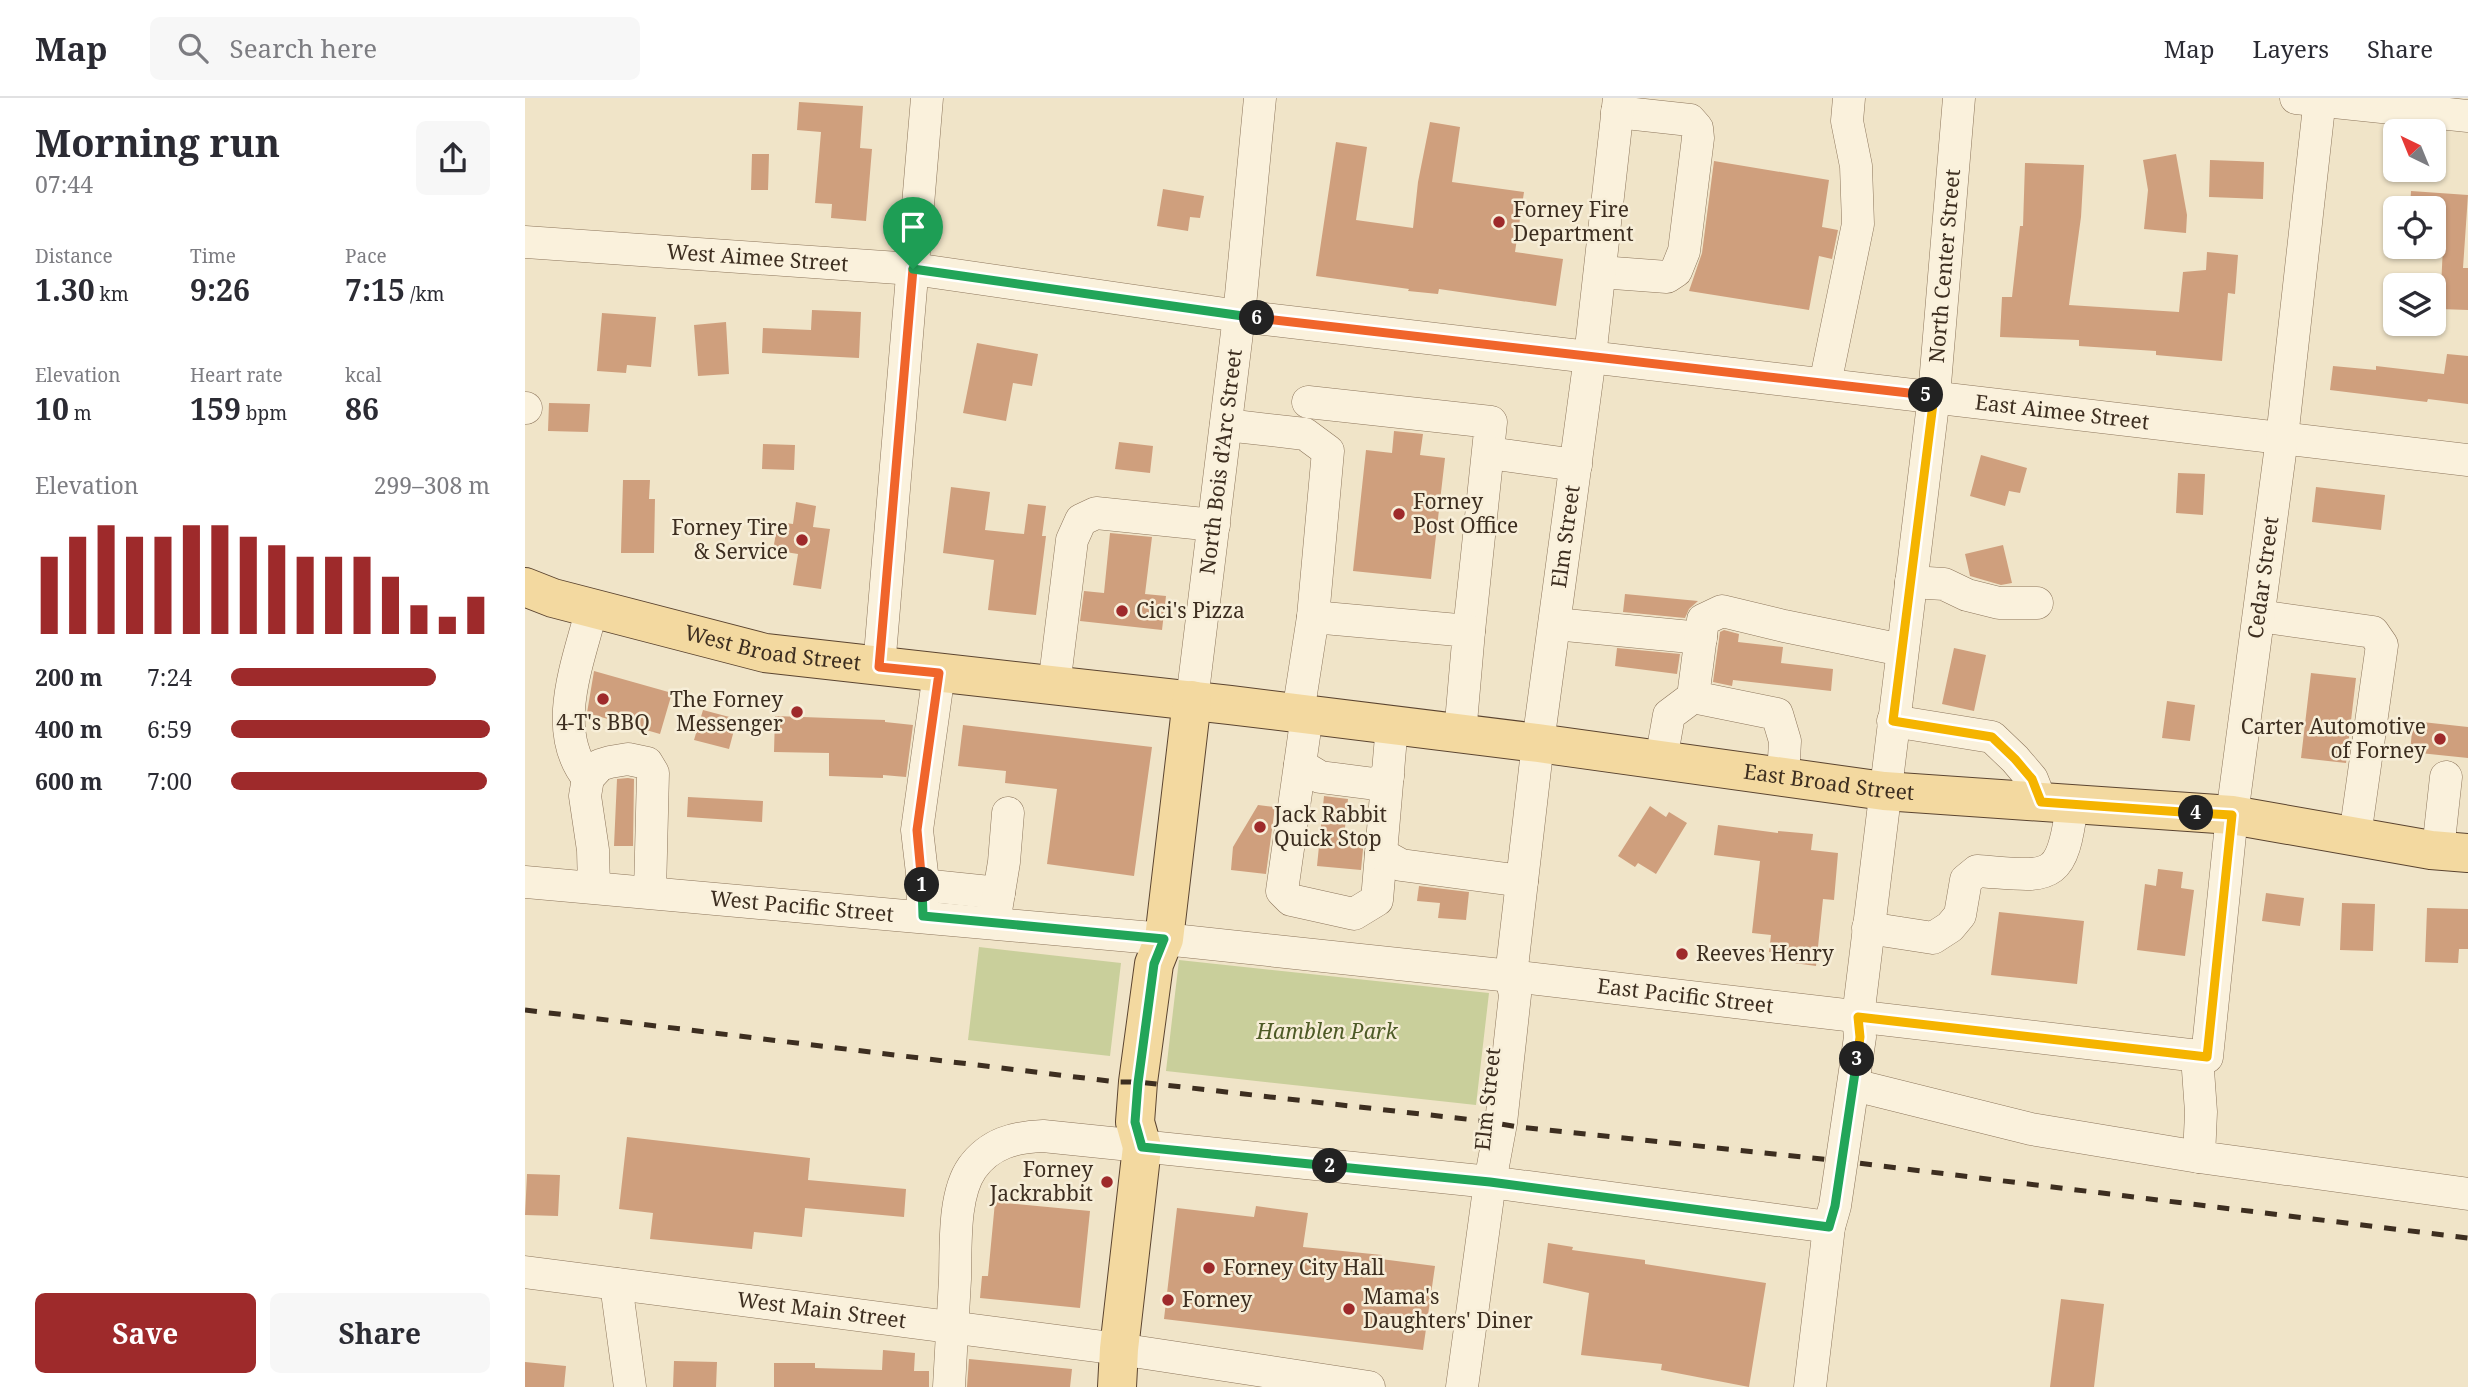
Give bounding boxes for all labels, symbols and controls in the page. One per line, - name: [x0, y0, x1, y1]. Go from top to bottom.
- search box: [150, 17, 640, 80]
- text: Map: [35, 26, 108, 71]
- icon: search: [174, 29, 212, 67]
- text: Search here: [230, 30, 377, 66]
- text: Map: [2164, 32, 2215, 65]
- text: Layers: [2253, 32, 2329, 65]
- text: Share: [2367, 32, 2433, 65]
- text: Morning run: [35, 116, 280, 168]
- north arrow: [2383, 119, 2447, 182]
- map controls: [2383, 119, 2446, 336]
- button: share: [416, 121, 490, 195]
- text: 07:44: [35, 168, 93, 200]
- street label: North Center Street: [1922, 168, 1966, 364]
- place label: Forney Fire Department: [1513, 195, 1634, 247]
- button: locate: [2383, 196, 2446, 259]
- pin: [883, 197, 943, 269]
- icon: arrive: [894, 208, 932, 246]
- marker: Forney Fire Department: [1491, 214, 1507, 230]
- street label: West Aimee Street: [666, 237, 849, 277]
- text: Distance: [35, 243, 113, 269]
- text: Time: [190, 243, 236, 269]
- text: Pace: [345, 243, 387, 269]
- text: 1.30: [35, 269, 95, 310]
- text: 9:26: [190, 269, 250, 310]
- text: 7:15: [345, 269, 405, 310]
- button: layers: [2383, 273, 2446, 336]
- text: km: [95, 281, 129, 307]
- text: /km: [405, 281, 444, 307]
- pin: 6: [1239, 300, 1275, 336]
- text: 6: [1251, 304, 1262, 330]
- street label: North Bois d’Arc Street: [1192, 347, 1248, 576]
- text: Elevation: [35, 362, 121, 388]
- text: Heart rate: [190, 362, 283, 388]
- text: kcal: [345, 362, 382, 388]
- pin: 5: [1909, 378, 1943, 412]
- text: 5: [1920, 381, 1931, 407]
- street label: East Aimee Street: [1973, 387, 2151, 436]
- text: 10: [35, 388, 69, 429]
- text: 159: [190, 388, 241, 429]
- text: 86: [345, 388, 379, 429]
- text: m: [69, 400, 92, 426]
- text: bpm: [241, 400, 287, 426]
- text: Elevation: [35, 469, 139, 501]
- text: 299–308 m: [374, 469, 490, 501]
- street label: Elm Street: [1544, 483, 1586, 590]
- place label: Forney Post Office: [1413, 487, 1518, 539]
- marker: Forney Post Office: [1391, 506, 1407, 522]
- place label: Forney Tire & Service: [672, 513, 788, 565]
- street label: Cedar Street: [2241, 515, 2284, 640]
- marker: Forney Tire & Service: [794, 532, 810, 548]
- place label: Cici's Pizza: [1136, 596, 1245, 624]
- marker: Cici's Pizza: [1114, 603, 1130, 619]
- street label: West Broad Street: [682, 618, 862, 677]
- text: 200 m: [35, 661, 103, 693]
- text: 7:24: [147, 661, 192, 693]
- place label: The Forney Messenger: [670, 685, 783, 737]
- marker: 4-T's BBQ: [595, 691, 611, 707]
- marker: The Forney Messenger: [789, 704, 805, 720]
- place label: 4-T's BBQ: [556, 708, 650, 736]
- place label: Carter Automotive of Forney: [2241, 712, 2426, 764]
- text: 400 m: [35, 713, 103, 745]
- text: 6:59: [147, 713, 192, 745]
- marker: Carter Automotive of Forney: [2432, 731, 2448, 747]
- street label: East Broad Street: [1742, 757, 1915, 806]
- text: 600 m: [35, 765, 103, 797]
- text: 7:00: [147, 765, 192, 797]
- pin: 4: [2179, 796, 2213, 830]
- text: 4: [2190, 799, 2201, 825]
- place label: Jack Rabbit Quick Stop: [1273, 800, 1387, 852]
- marker: Jack Rabbit Quick Stop: [1252, 819, 1268, 835]
- pin: 1: [905, 868, 939, 902]
- text: 1: [916, 871, 927, 897]
- street label: West Pacific Street: [709, 884, 895, 928]
- place label: Reeves Henry: [1696, 939, 1834, 967]
- marker: Reeves Henry: [1674, 946, 1690, 962]
- street label: East Pacific Street: [1596, 971, 1775, 1019]
- park label: Hamblen Park: [1255, 1017, 1399, 1045]
- pin: 3: [1839, 1042, 1875, 1076]
- text: 3: [1851, 1045, 1862, 1071]
- street label: Elm Street: [1468, 1046, 1506, 1152]
- pin: 2: [1313, 1148, 1347, 1184]
- text: 2: [1324, 1152, 1335, 1178]
- place label: Forney Jackrabbit: [989, 1155, 1093, 1207]
- marker: Forney Jackrabbit: [1099, 1174, 1115, 1190]
- place label: Forney City Hall: [1223, 1253, 1385, 1281]
- marker: Forney City Hall: [1201, 1260, 1217, 1276]
- place label: Mama's Daughters' Diner: [1363, 1282, 1533, 1334]
- street label: West Main Street: [735, 1285, 908, 1334]
- place label: Forney: [1182, 1285, 1252, 1313]
- marker: Forney: [1160, 1292, 1176, 1308]
- button: Save: [35, 1293, 256, 1373]
- button: Share: [270, 1293, 490, 1373]
- marker: Mama's Daughters' Diner: [1341, 1301, 1357, 1317]

